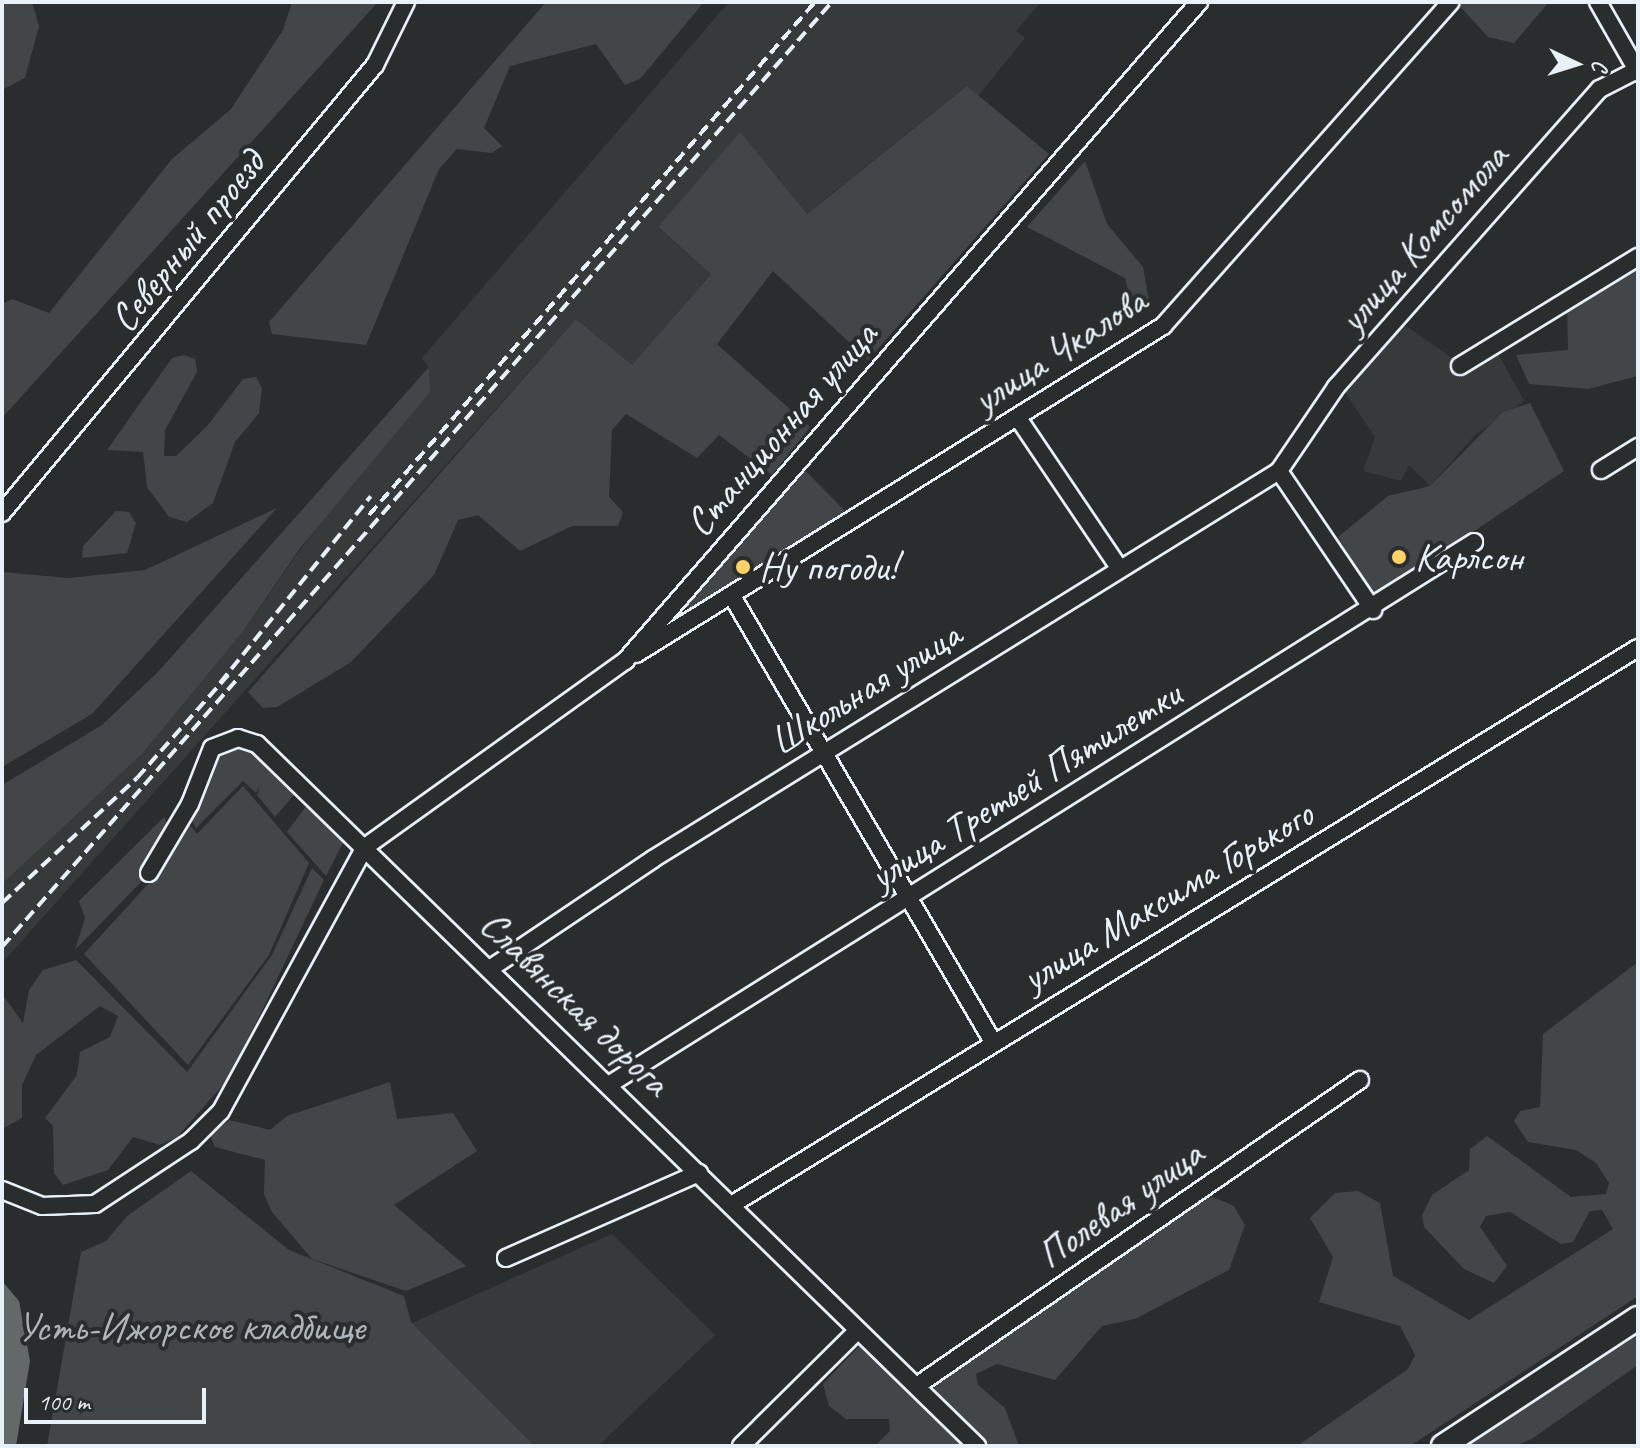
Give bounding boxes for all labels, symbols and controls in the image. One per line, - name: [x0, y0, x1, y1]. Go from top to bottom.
- north arrow: [1536, 24, 1616, 104]
- text: С: [1586, 59, 1614, 72]
- street label: улица Комсомола: [1328, 134, 1518, 342]
- street label: Северный проезд: [99, 141, 275, 341]
- street label: улица Чкалова: [964, 277, 1154, 423]
- street label: Станционная улица: [674, 311, 888, 547]
- place label: Карлсон: [1415, 533, 1523, 581]
- place label: Ну погоди!: [759, 543, 896, 591]
- marker: Карлсон: [1390, 548, 1408, 566]
- marker: Ну погоди!: [734, 558, 752, 576]
- street label: Школьная улица: [760, 610, 970, 766]
- street label: улица Третьей Пятилетки: [859, 669, 1191, 901]
- street label: улица Максима Горького: [1014, 791, 1320, 1001]
- street label: Славянская дорога: [470, 901, 680, 1105]
- street label: Полевая улица: [1027, 1129, 1213, 1279]
- park label: Усть-Ижорское кладбище: [17, 1303, 365, 1351]
- scale bar: [28, 1372, 210, 1422]
- text: 100 m: [38, 1387, 90, 1417]

